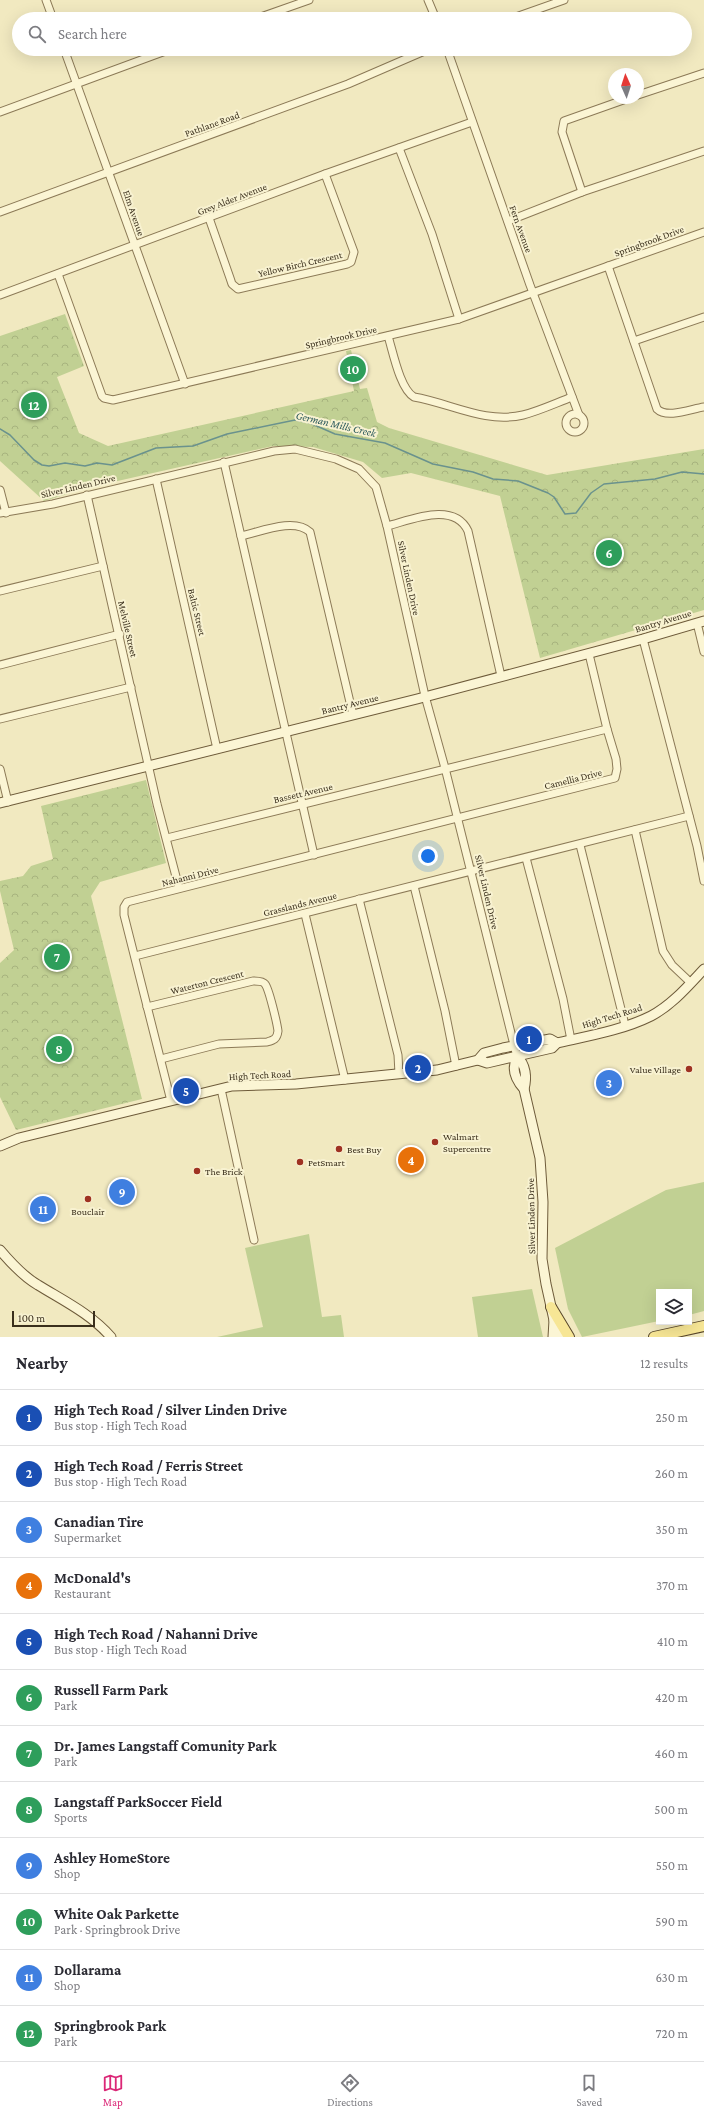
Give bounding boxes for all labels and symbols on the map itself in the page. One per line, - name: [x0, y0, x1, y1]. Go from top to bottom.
- north arrow: [608, 68, 644, 104]
- street label: Pathlane Road: [183, 109, 242, 139]
- street label: Grey Alder Avenue: [196, 181, 269, 217]
- street label: Elm Avenue: [121, 189, 147, 238]
- street label: Fern Avenue: [507, 204, 535, 255]
- street label: Springbrook Drive: [613, 223, 686, 259]
- street label: Yellow Birch Crescent: [257, 249, 344, 279]
- street label: Springbrook Drive: [304, 323, 378, 351]
- pin: 10: [340, 354, 366, 384]
- pin: 12: [21, 390, 47, 420]
- water label: German Mills Creek: [295, 409, 378, 439]
- street label: Silver Linden Drive: [40, 472, 117, 500]
- pin: 6: [596, 538, 622, 568]
- street label: Silver Linden Drive: [396, 540, 422, 617]
- street label: Baltic Street: [186, 587, 208, 637]
- street label: Melville Street: [116, 600, 140, 659]
- street label: Bantry Avenue: [634, 607, 693, 635]
- street label: Bantry Avenue: [320, 691, 380, 716]
- street label: Camellia Drive: [543, 766, 604, 791]
- street label: Bassett Avenue: [272, 781, 334, 805]
- your location: [418, 846, 438, 866]
- street label: Silver Linden Drive: [473, 854, 501, 931]
- street label: Nahanni Drive: [160, 863, 220, 888]
- street label: Grasslands Avenue: [262, 889, 338, 918]
- pin: 7: [44, 942, 70, 972]
- street label: Waterton Crescent: [169, 967, 245, 996]
- street label: High Tech Road: [581, 1001, 644, 1030]
- pin: 1: [516, 1024, 542, 1054]
- pin: 8: [46, 1034, 72, 1064]
- pin: 2: [405, 1053, 431, 1083]
- place label: Value Village: [630, 1064, 682, 1075]
- marker: Value Village: [684, 1064, 694, 1074]
- street label: High Tech Road: [229, 1068, 292, 1082]
- pin: 3: [596, 1068, 622, 1098]
- pin: 5: [173, 1076, 199, 1106]
- place label: Walmart Supercentre: [443, 1131, 491, 1154]
- marker: Walmart Supercentre: [430, 1137, 440, 1147]
- marker: Best Buy: [334, 1144, 344, 1154]
- place label: Best Buy: [347, 1144, 382, 1155]
- pin: 4: [398, 1145, 424, 1175]
- marker: PetSmart: [295, 1157, 305, 1167]
- place label: PetSmart: [308, 1157, 345, 1168]
- marker: The Brick: [192, 1166, 202, 1176]
- place label: The Brick: [205, 1166, 243, 1177]
- pin: 9: [109, 1177, 135, 1207]
- street label: Silver Linden Drive: [525, 1177, 537, 1254]
- pin: 11: [30, 1194, 56, 1224]
- marker: Bouclair: [83, 1194, 93, 1204]
- place label: Bouclair: [71, 1206, 105, 1217]
- scale bar: [12, 1309, 95, 1328]

